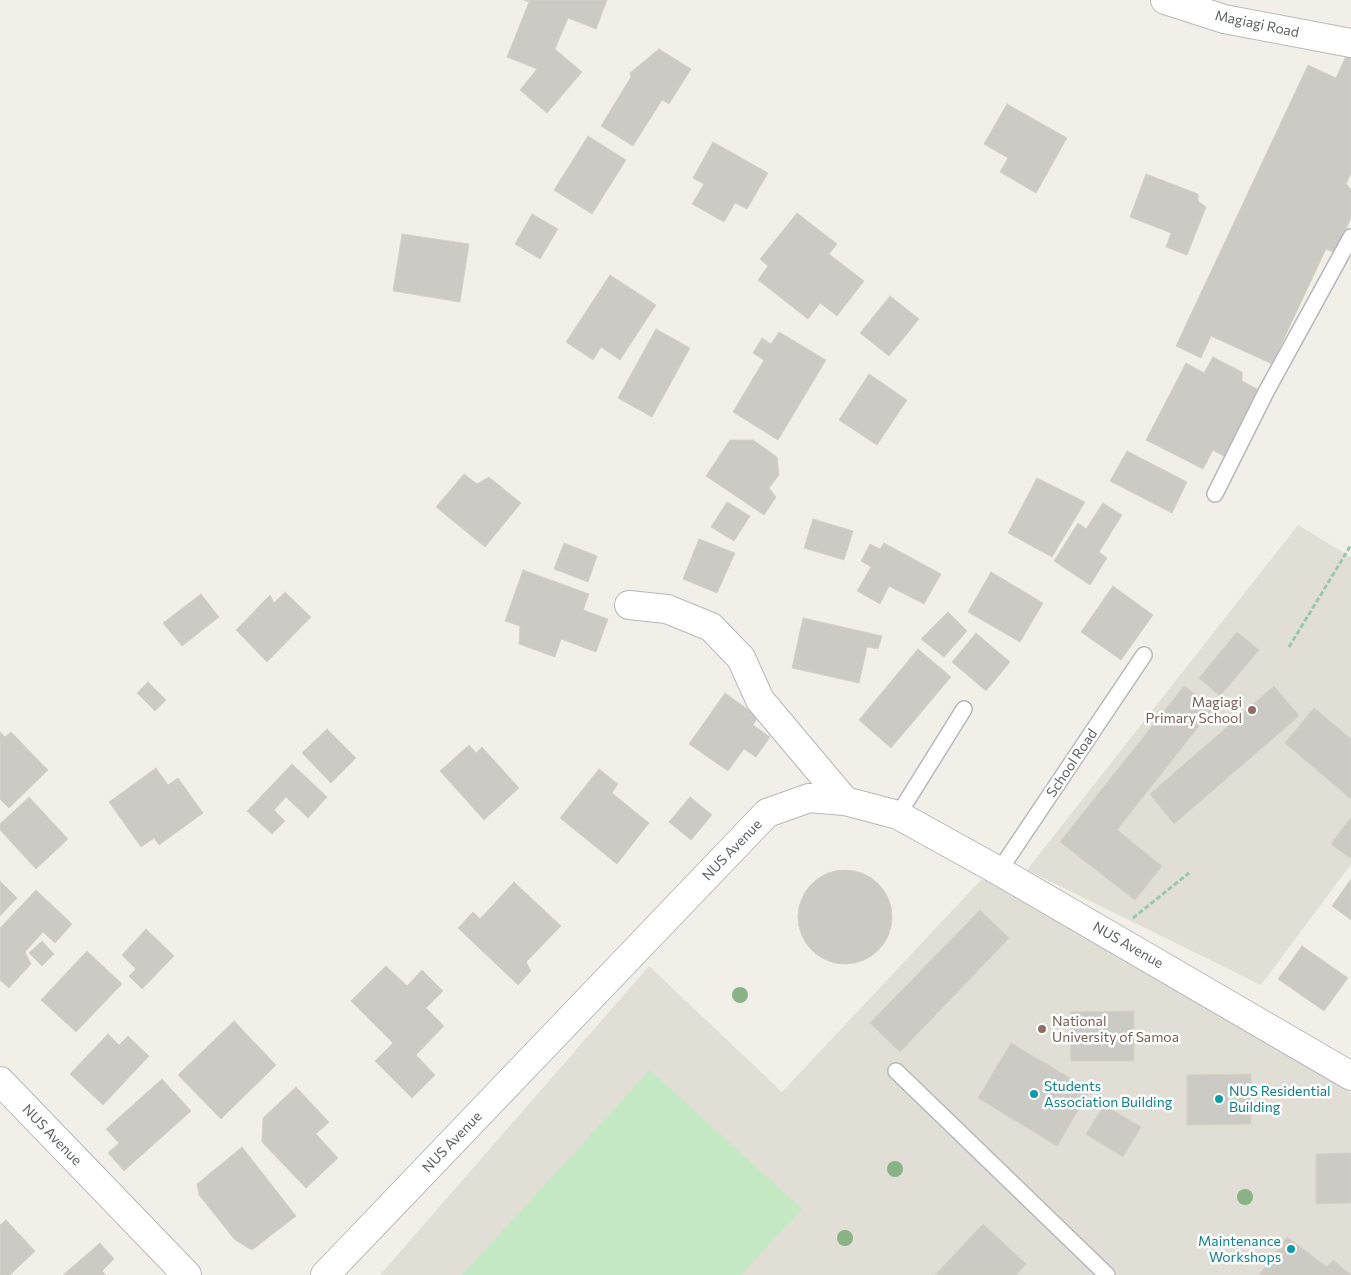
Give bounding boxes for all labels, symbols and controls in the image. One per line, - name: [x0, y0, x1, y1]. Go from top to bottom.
- street label: Magiagi Road: [1213, 7, 1301, 41]
- place label: Magiagi Primary School: [1146, 694, 1242, 726]
- marker: Magiagi Primary School: [1246, 704, 1258, 716]
- street label: School Road: [1043, 726, 1101, 800]
- street label: NUS Avenue: [699, 816, 765, 884]
- street label: NUS Avenue: [1090, 918, 1166, 972]
- place label: National University of Samoa: [1052, 1013, 1179, 1046]
- marker: National University of Samoa: [1036, 1023, 1048, 1035]
- place label: Students Association Building: [1044, 1078, 1172, 1110]
- place label: NUS Residential Building: [1229, 1083, 1331, 1116]
- marker: Students Association Building: [1028, 1088, 1040, 1100]
- marker: NUS Residential Building: [1213, 1093, 1225, 1105]
- street label: NUS Avenue: [19, 1101, 85, 1169]
- street label: NUS Avenue: [419, 1108, 485, 1176]
- place label: Maintenance Workshops: [1198, 1233, 1281, 1266]
- marker: Maintenance Workshops: [1285, 1243, 1297, 1255]

